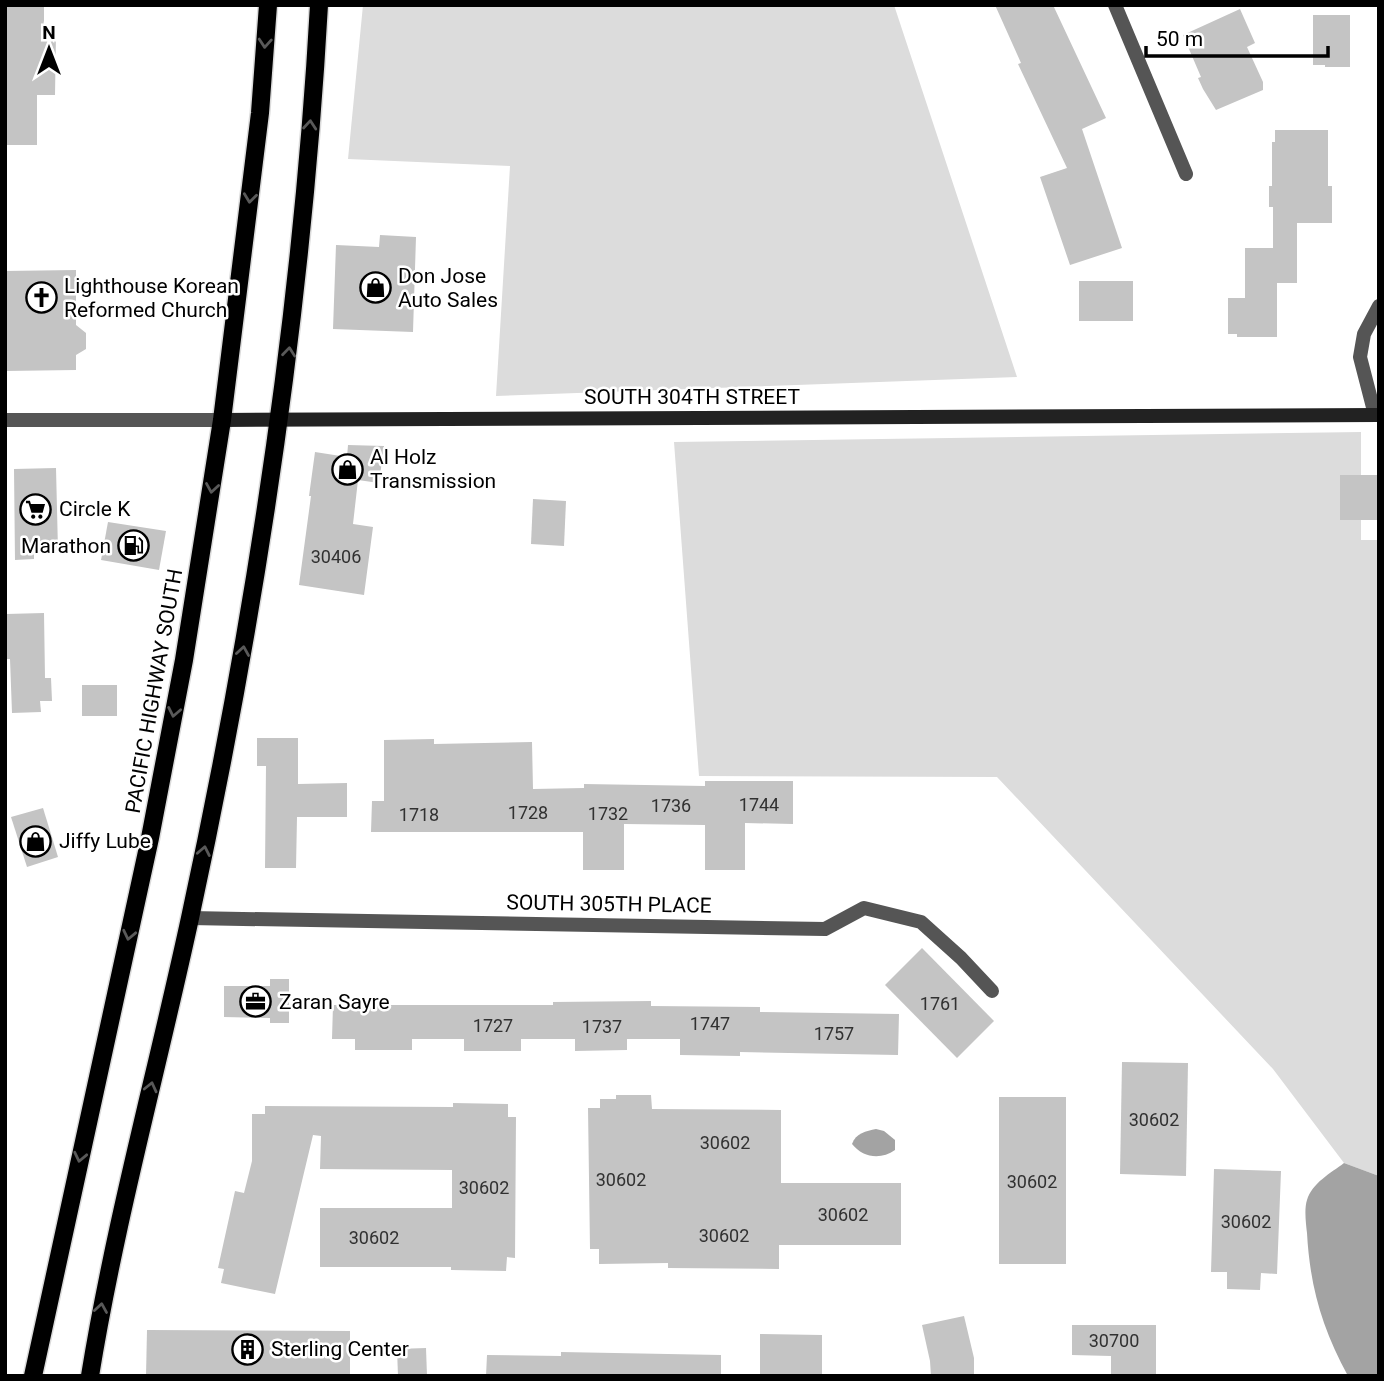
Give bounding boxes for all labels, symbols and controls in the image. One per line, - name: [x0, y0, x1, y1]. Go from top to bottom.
- north arrow: [14, 14, 84, 84]
- scale bar: [1146, 14, 1328, 58]
- text: N: [42, 21, 56, 44]
- text: 50 m: [1156, 27, 1203, 51]
- one-way arrow: [258, 38, 273, 49]
- one-way arrow: [302, 119, 317, 130]
- one-way arrow: [242, 192, 257, 204]
- place label: Don Jose Auto Sales: [398, 264, 498, 312]
- shop icon: Don Jose Auto Sales: [358, 271, 392, 305]
- place label: Lighthouse Korean Reformed Church: [64, 274, 239, 322]
- church icon: Lighthouse Korean Reformed Church: [24, 281, 58, 315]
- one-way arrow: [281, 346, 296, 357]
- street label: SOUTH 304TH STREET: [584, 385, 800, 409]
- place label: Al Holz Transmission: [370, 445, 496, 493]
- shop icon: Al Holz Transmission: [330, 452, 364, 486]
- one-way arrow: [205, 482, 220, 493]
- supermarket icon: Circle K: [19, 492, 53, 526]
- place label: Circle K: [59, 497, 131, 521]
- fuel station icon: Marathon: [117, 529, 151, 563]
- place label: Marathon: [21, 534, 111, 558]
- house number: 30406: [311, 546, 361, 567]
- street label: PACIFIC HIGHWAY SOUTH: [121, 567, 187, 815]
- one-way arrow: [235, 645, 250, 656]
- one-way arrow: [168, 706, 183, 718]
- house number: 1744: [739, 794, 779, 815]
- house number: 1736: [651, 795, 691, 816]
- house number: 1728: [508, 802, 548, 823]
- house number: 1732: [588, 803, 628, 824]
- house number: 1718: [399, 804, 439, 825]
- shop icon: Jiffy Lube: [19, 824, 53, 858]
- place label: Jiffy Lube: [59, 829, 151, 853]
- one-way arrow: [195, 845, 210, 857]
- street label: SOUTH 305TH PLACE: [506, 890, 712, 918]
- one-way arrow: [122, 929, 137, 941]
- office icon: Zaran Sayre: [239, 985, 273, 1019]
- place label: Zaran Sayre: [279, 990, 390, 1014]
- house number: 1761: [920, 993, 960, 1014]
- house number: 1747: [690, 1013, 730, 1034]
- house number: 1727: [473, 1015, 513, 1036]
- house number: 1737: [582, 1016, 622, 1037]
- house number: 1757: [814, 1023, 854, 1044]
- one-way arrow: [143, 1081, 158, 1093]
- house number: 30602: [1129, 1109, 1179, 1130]
- house number: 30602: [700, 1132, 750, 1153]
- one-way arrow: [74, 1151, 89, 1163]
- house number: 30602: [596, 1169, 646, 1190]
- house number: 30602: [1007, 1171, 1057, 1192]
- house number: 30602: [459, 1177, 509, 1198]
- house number: 30602: [818, 1204, 868, 1225]
- house number: 30602: [1221, 1211, 1271, 1232]
- house number: 30602: [699, 1225, 749, 1246]
- house number: 30602: [349, 1227, 399, 1248]
- one-way arrow: [93, 1302, 108, 1314]
- house number: 30700: [1089, 1330, 1139, 1351]
- building icon: Sterling Center: [231, 1332, 265, 1366]
- place label: Sterling Center: [271, 1337, 409, 1361]

